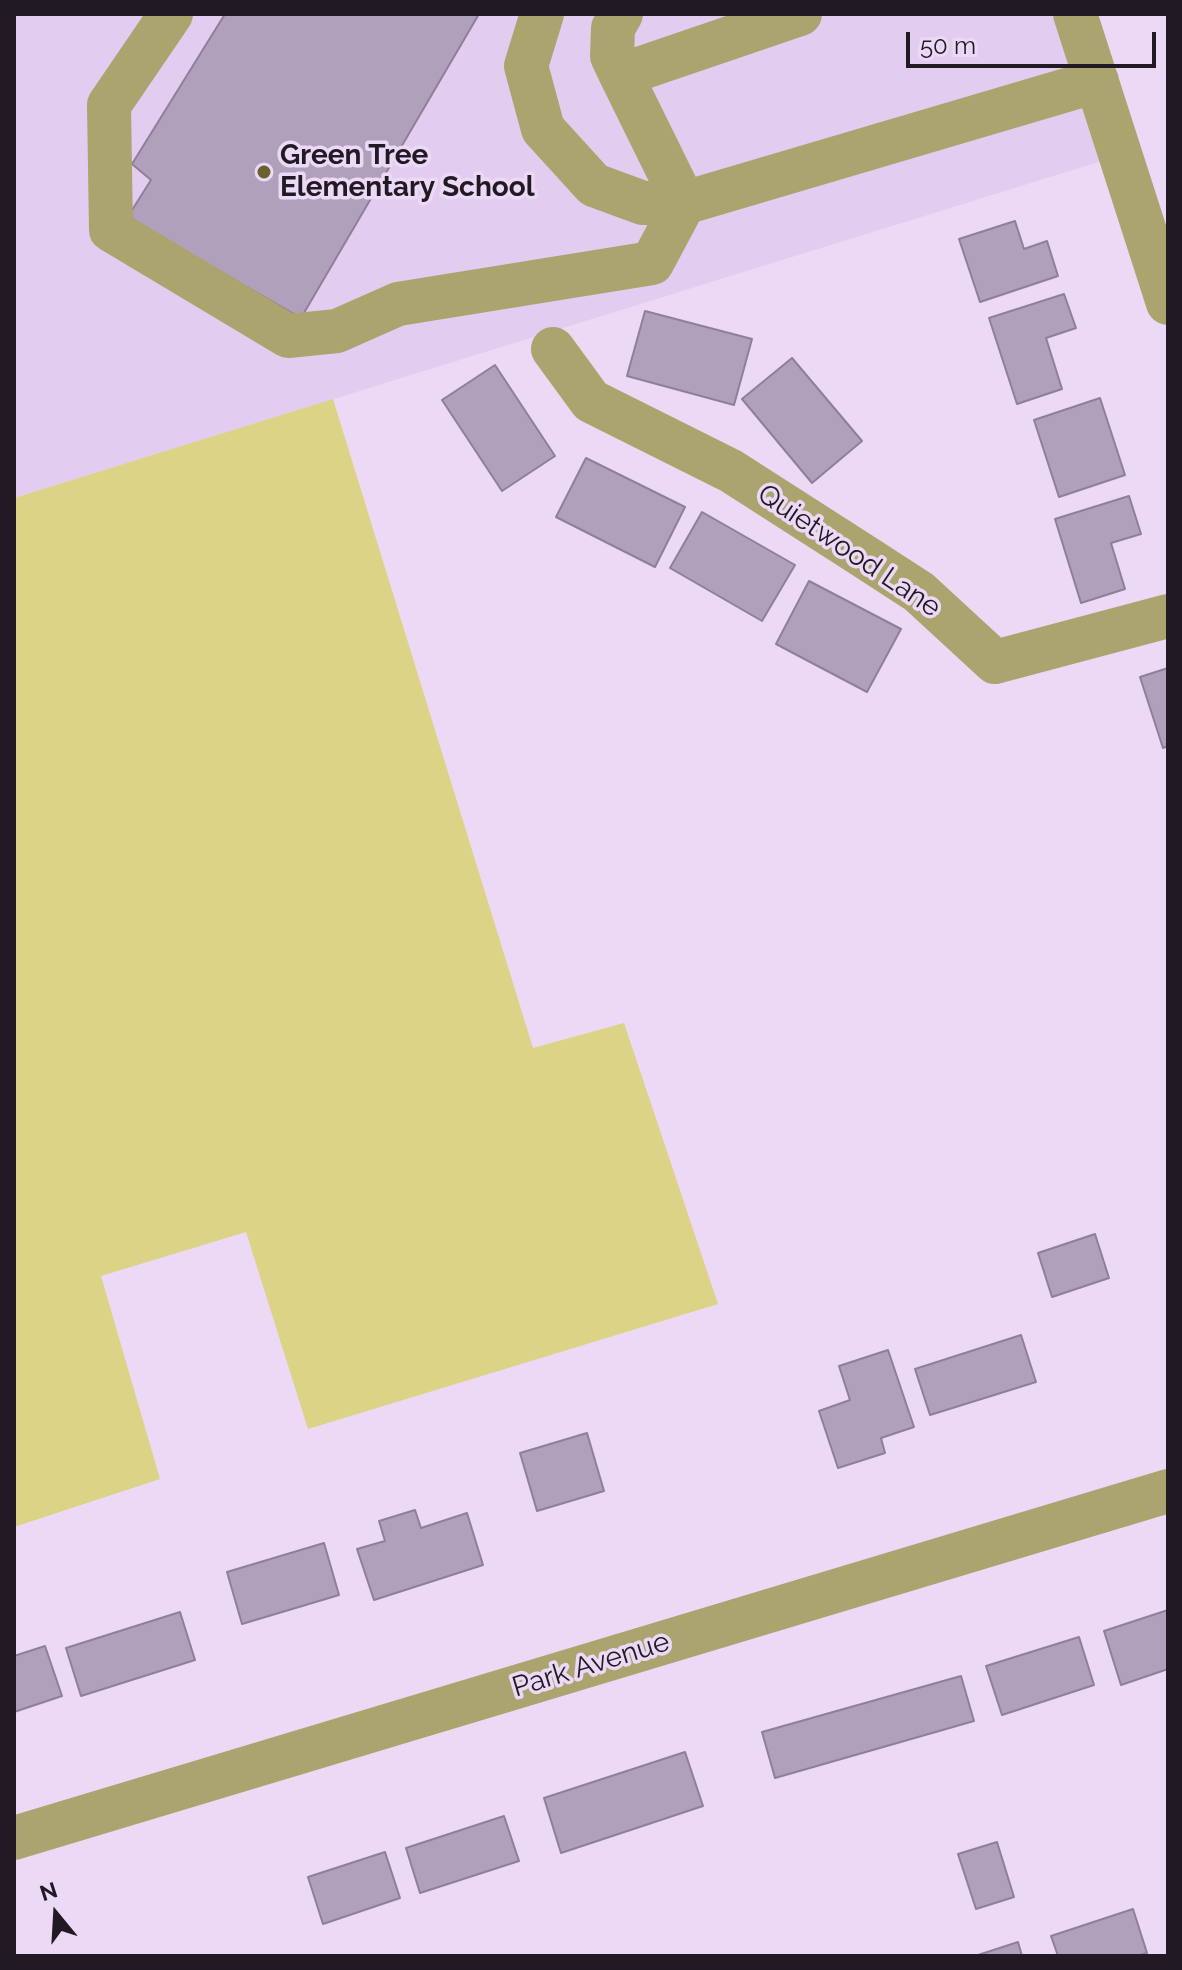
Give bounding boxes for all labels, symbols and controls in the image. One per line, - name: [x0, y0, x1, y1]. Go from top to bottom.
- scale bar: [910, 16, 1160, 66]
- text: 50 m: [920, 31, 976, 60]
- place label: Green Tree Elementary School: [280, 139, 535, 205]
- marker: Green Tree Elementary School: [255, 163, 273, 181]
- street label: Quietwood Lane: [751, 477, 947, 625]
- street label: Park Avenue: [508, 1625, 674, 1705]
- north arrow: [16, 1874, 96, 1954]
- text: N: [37, 1876, 61, 1906]

